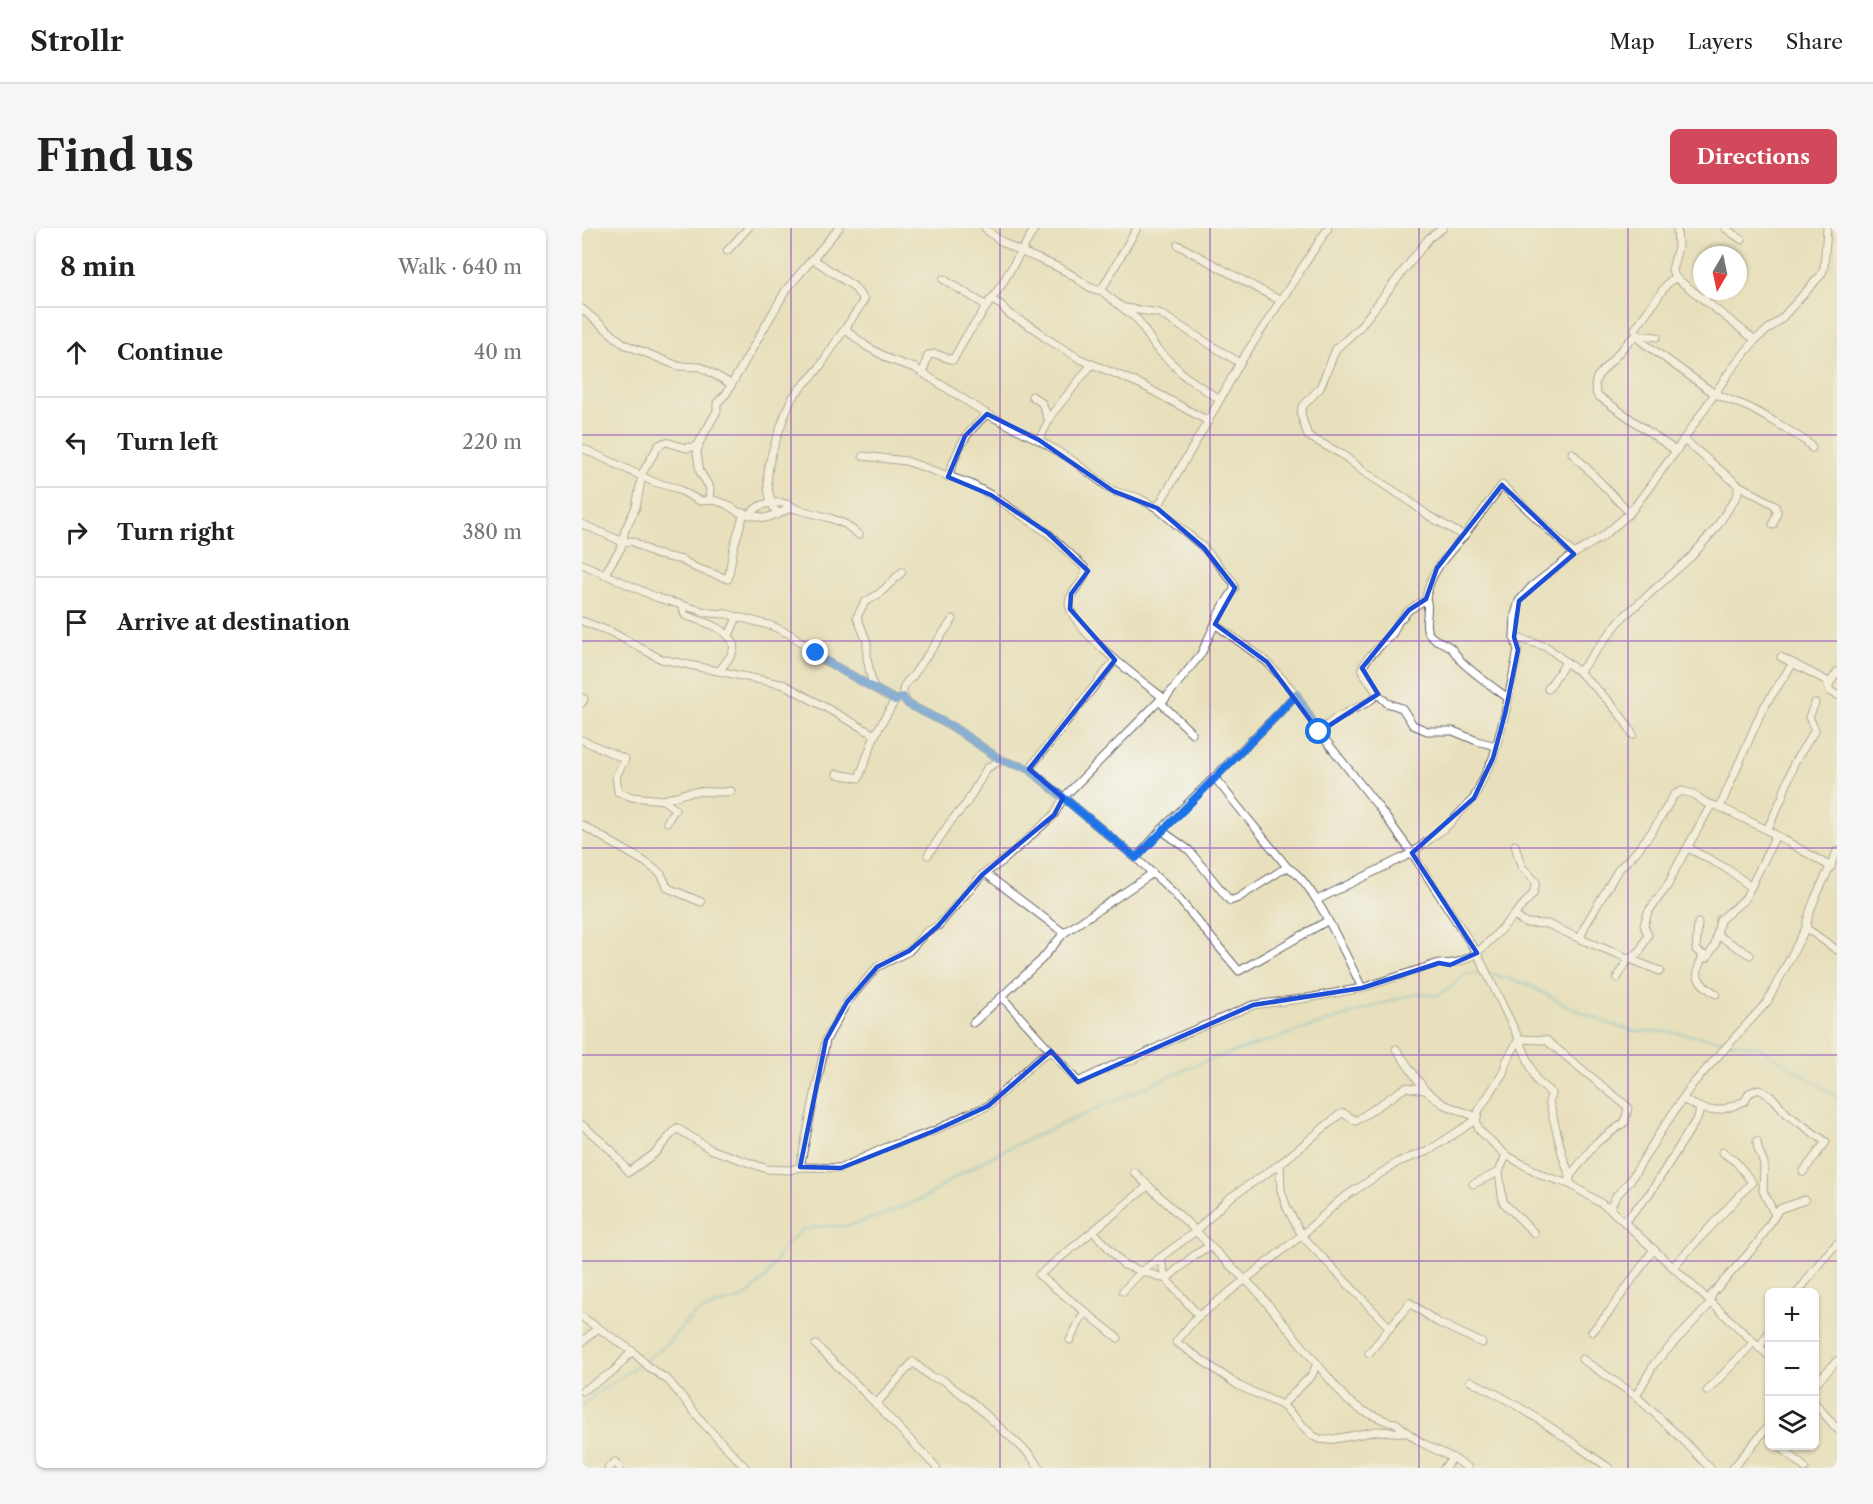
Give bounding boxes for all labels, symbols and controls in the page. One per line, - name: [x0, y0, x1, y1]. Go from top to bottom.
- text: Strollr: [30, 24, 124, 58]
- text: Map: [1610, 29, 1655, 54]
- text: Layers: [1688, 29, 1753, 54]
- text: Share: [1786, 29, 1843, 54]
- button: Directions: [1670, 129, 1837, 184]
- text: Find us: [36, 130, 194, 182]
- north arrow: [1693, 246, 1747, 300]
- text: 8 min: [60, 251, 136, 283]
- text: Walk · 640 m: [398, 255, 522, 279]
- icon: ahead: [60, 336, 93, 369]
- text: Continue: [117, 339, 223, 366]
- text: 40 m: [474, 340, 522, 364]
- icon: left: [60, 426, 93, 459]
- text: Turn left: [117, 429, 218, 456]
- text: 220 m: [462, 430, 522, 454]
- icon: right: [60, 516, 93, 549]
- text: Turn right: [117, 519, 235, 546]
- text: 380 m: [463, 520, 522, 544]
- icon: arrive: [60, 606, 93, 639]
- text: Arrive at destination: [117, 609, 350, 636]
- route end: [802, 639, 828, 665]
- route start: [1305, 718, 1331, 744]
- map controls: [1765, 1288, 1819, 1450]
- button: +: [1765, 1288, 1819, 1342]
- button: −: [1765, 1342, 1819, 1396]
- button: layers: [1765, 1396, 1819, 1450]

